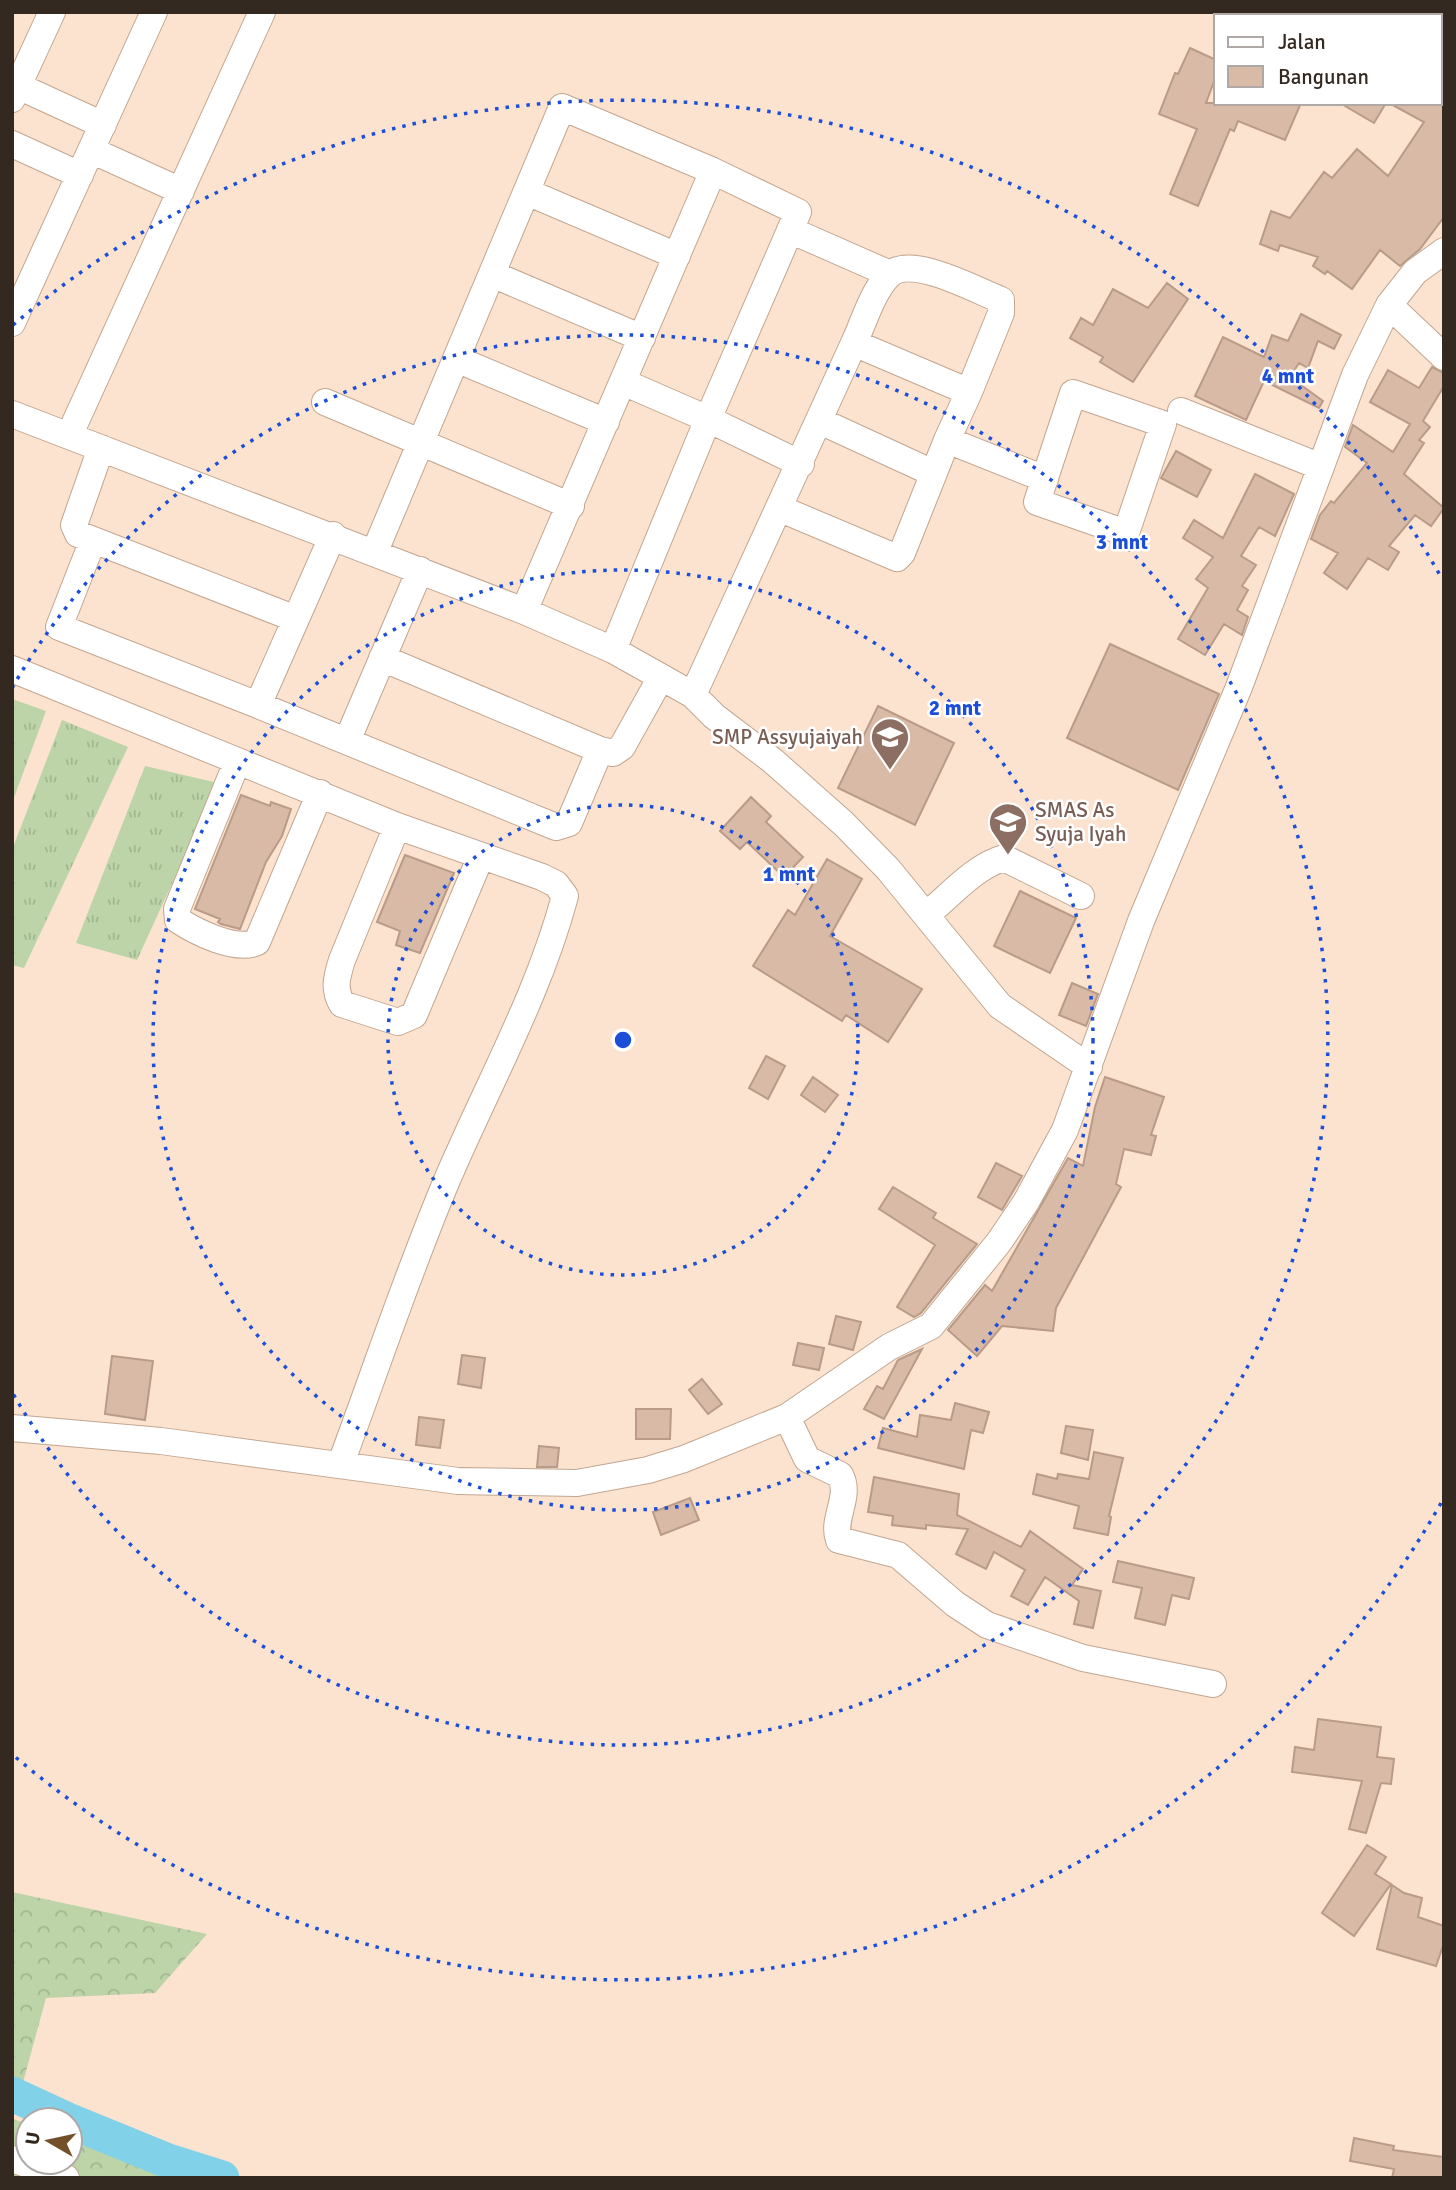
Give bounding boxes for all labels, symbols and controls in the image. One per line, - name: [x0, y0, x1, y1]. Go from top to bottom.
- legend: [1214, 14, 1442, 105]
- text: Jalan: [1278, 29, 1326, 55]
- text: Bangunan: [1278, 64, 1369, 90]
- text: 4 mnt: [1262, 363, 1314, 389]
- text: 3 mnt: [1096, 529, 1148, 555]
- text: 2 mnt: [929, 695, 981, 721]
- school or university icon: SMP Assyujaiyah: [869, 716, 911, 771]
- place label: SMP Assyujaiyah: [712, 724, 863, 750]
- place label: SMAS As Syuja Iyah: [1035, 797, 1126, 847]
- school or university icon: SMAS As Syuja Iyah: [987, 801, 1029, 856]
- text: 1 mnt: [763, 861, 815, 887]
- centre of rings: [611, 1028, 635, 1052]
- north arrow: [14, 2106, 84, 2176]
- text: U: [20, 2130, 46, 2147]

